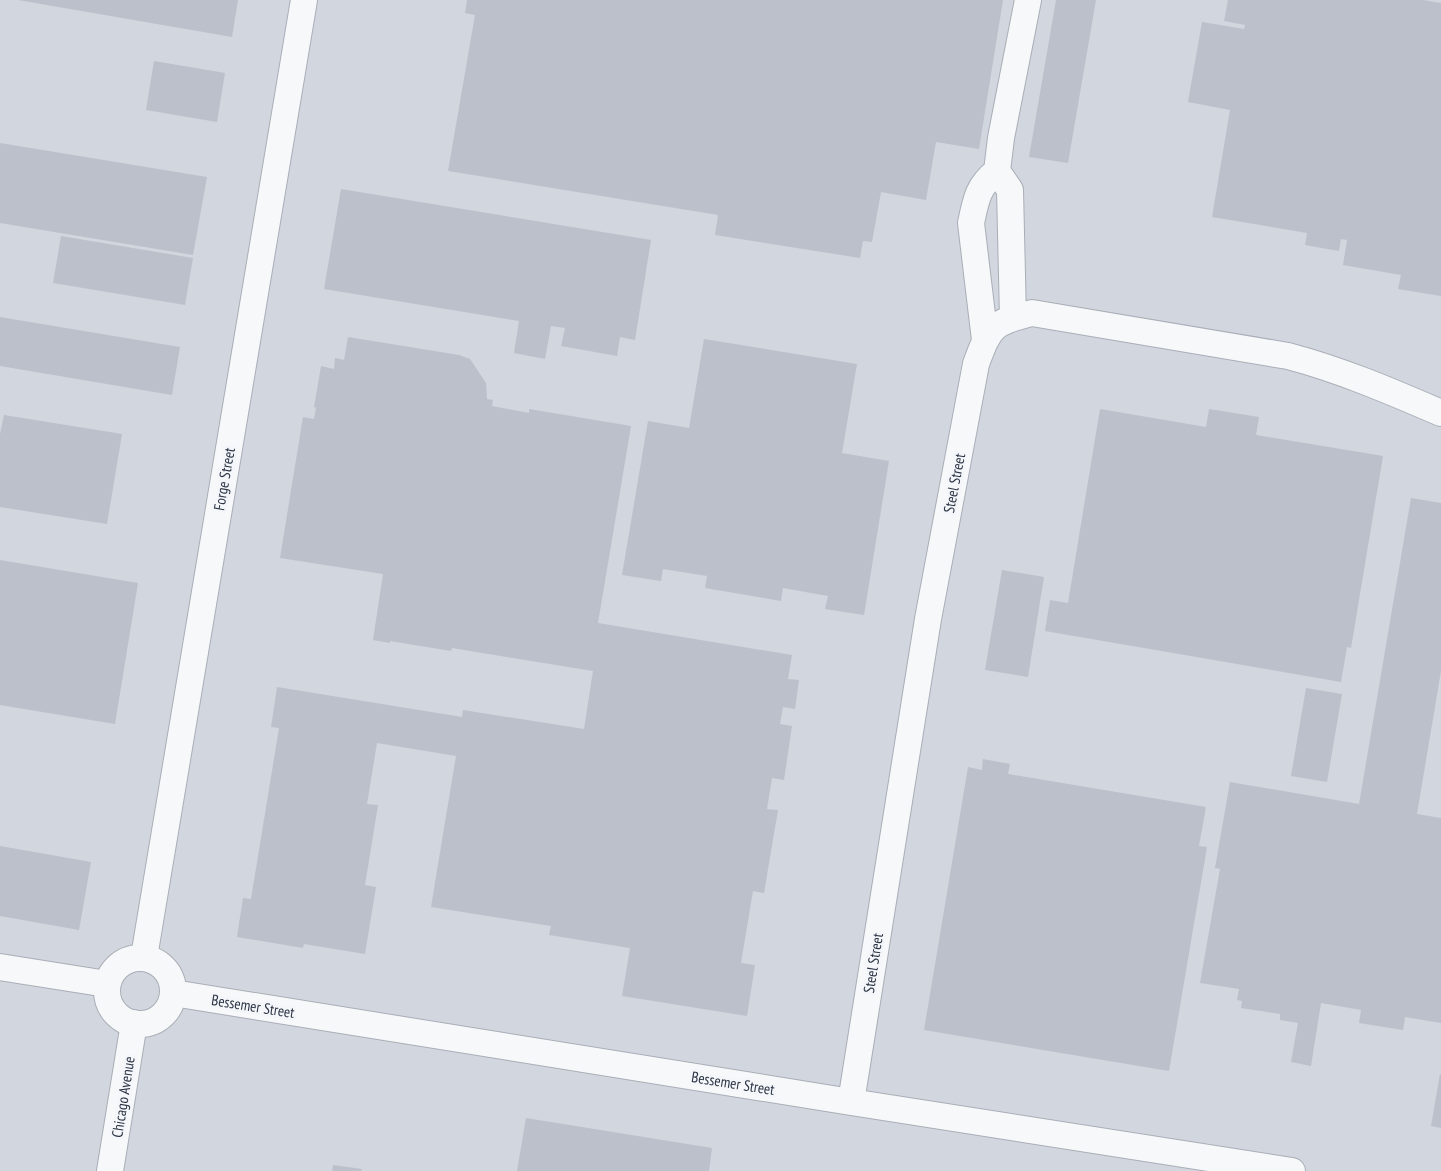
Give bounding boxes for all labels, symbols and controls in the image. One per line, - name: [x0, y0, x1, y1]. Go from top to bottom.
- street label: Forge Street: [209, 446, 239, 512]
- street label: Steel Street: [939, 452, 969, 514]
- street label: Steel Street: [859, 932, 887, 994]
- street label: Bessemer Street: [210, 990, 296, 1022]
- street label: Chicago Avenue: [107, 1055, 139, 1139]
- street label: Bessemer Street: [690, 1067, 776, 1099]

